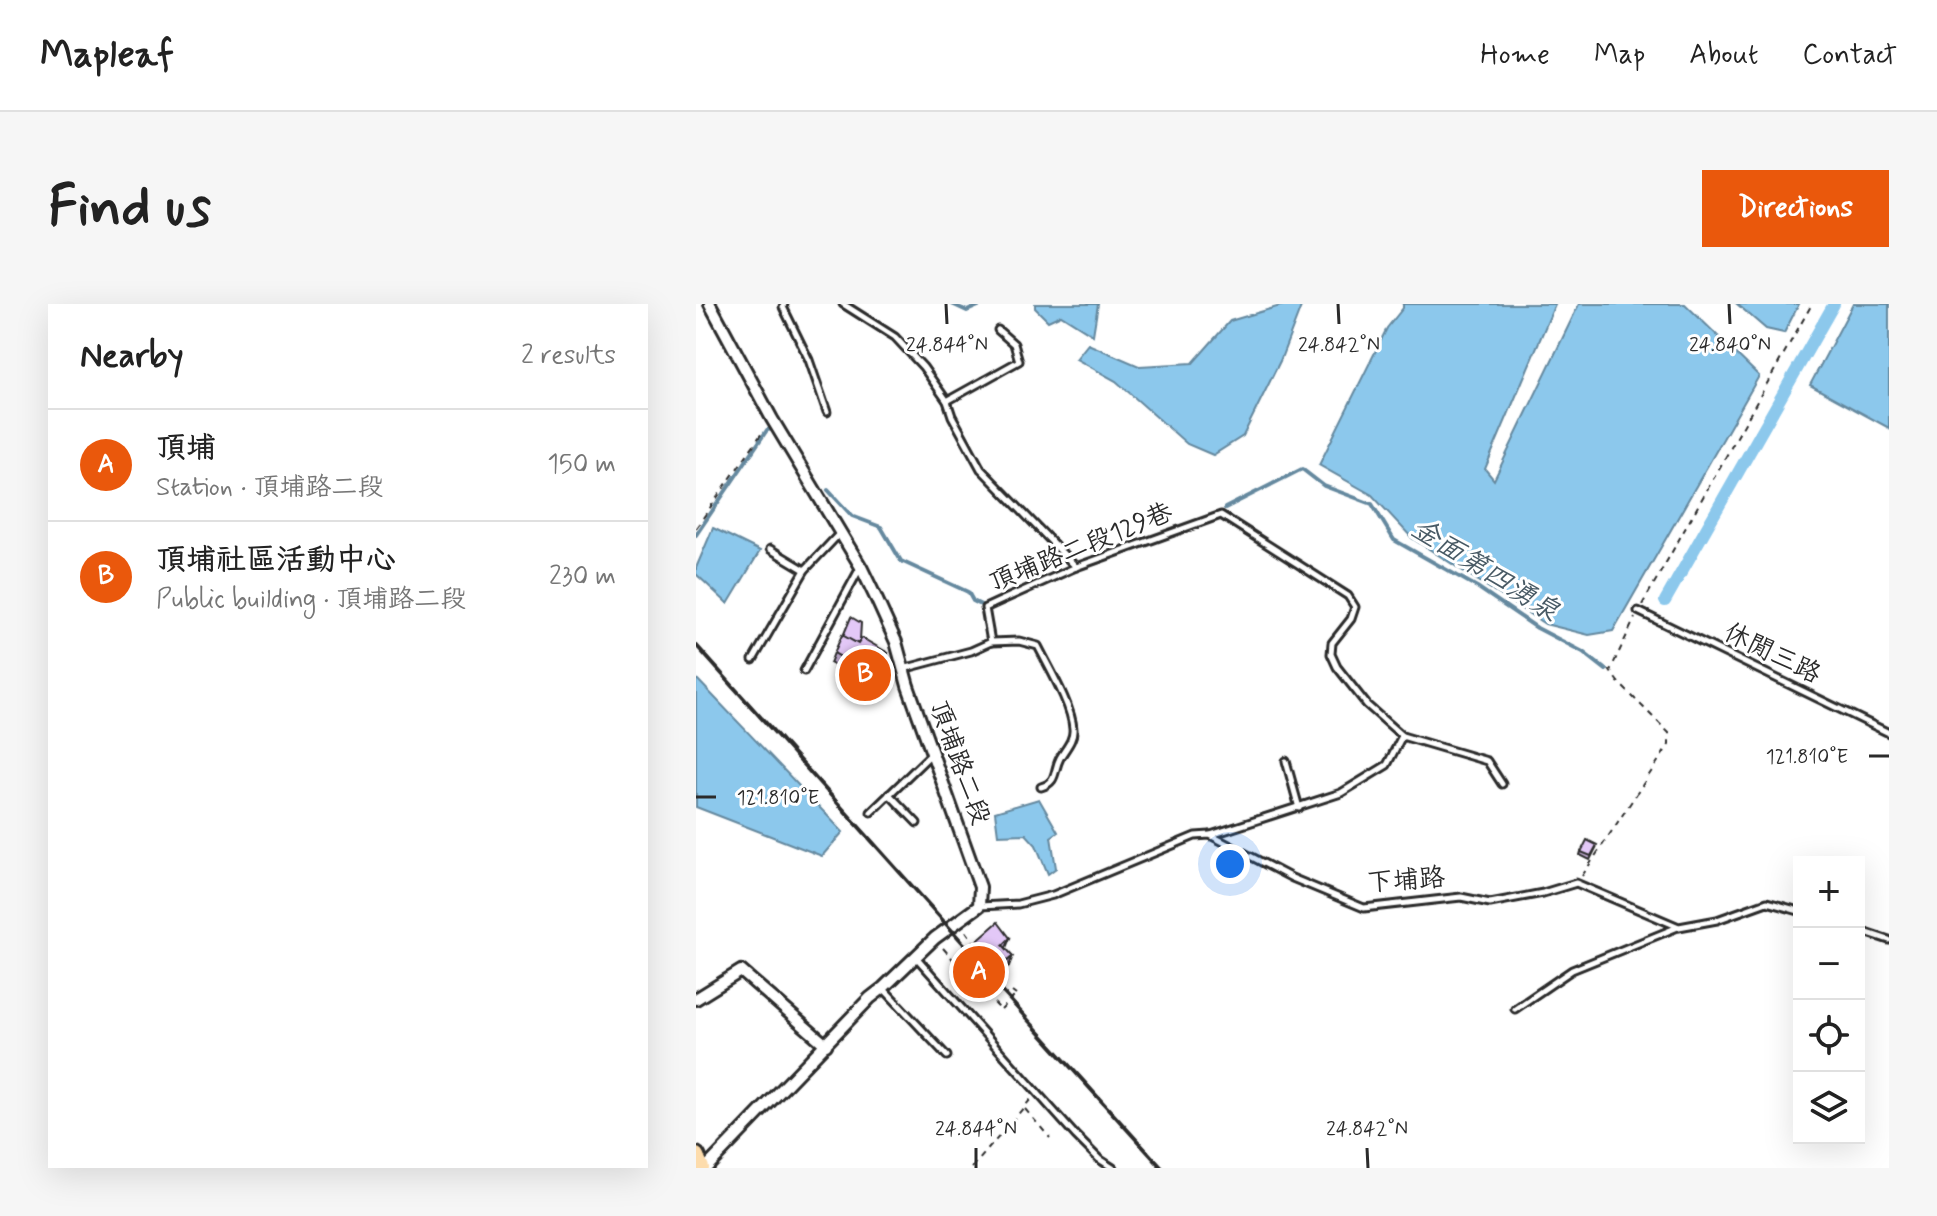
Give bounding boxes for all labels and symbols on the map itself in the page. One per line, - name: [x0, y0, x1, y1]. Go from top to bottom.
- text: 24.844°N: [906, 332, 988, 359]
- text: 24.842°N: [1298, 332, 1380, 359]
- text: 24.840°N: [1689, 332, 1771, 359]
- street label: 頂埔路二段129巷: [984, 496, 1178, 600]
- water label: 金面第四湧泉: [1404, 511, 1566, 631]
- street label: 休閒三路: [1718, 616, 1826, 692]
- pin: B: [839, 645, 891, 705]
- street label: 頂埔路二段: [921, 696, 997, 830]
- text: 121.810°E: [1766, 744, 1848, 771]
- text: 121.810°E: [737, 785, 819, 812]
- your location: [1210, 844, 1250, 884]
- street label: 下埔路: [1366, 861, 1446, 901]
- pin: A: [953, 942, 1005, 1002]
- text: 24.844°N: [935, 1116, 1017, 1143]
- text: 24.842°N: [1326, 1116, 1408, 1143]

